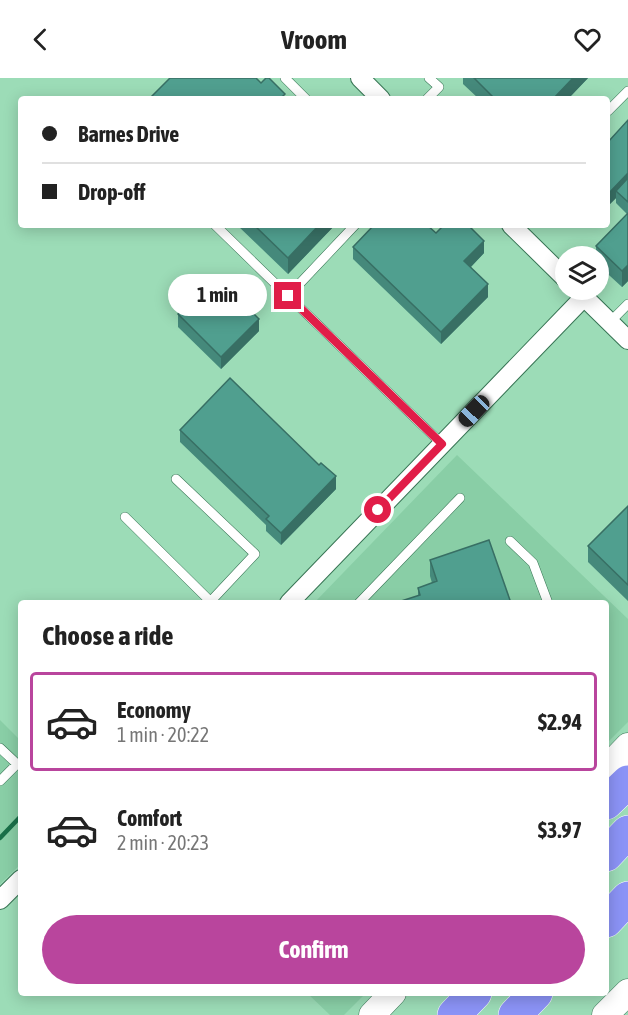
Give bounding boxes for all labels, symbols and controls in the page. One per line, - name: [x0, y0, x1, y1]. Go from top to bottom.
- icon: back: [24, 23, 57, 56]
- icon: heart: [571, 23, 604, 56]
- text: Vroom: [281, 24, 347, 55]
- text: Barnes Drive: [78, 121, 179, 147]
- text: Drop-off: [78, 179, 145, 205]
- map controls: [555, 246, 609, 300]
- button: layers: [555, 246, 609, 300]
- callout: 1 min: [168, 275, 267, 317]
- route end: [274, 282, 301, 309]
- text: 1 min: [197, 283, 238, 306]
- car: [455, 392, 493, 430]
- route start: [364, 496, 391, 523]
- text: Choose a ride: [42, 620, 174, 651]
- icon: car: [45, 695, 99, 749]
- text: Economy: [117, 697, 191, 723]
- text: $2.94: [538, 709, 582, 735]
- text: 1 min · 20:22: [117, 723, 209, 746]
- icon: car: [45, 803, 99, 857]
- text: Comfort: [117, 805, 182, 831]
- text: $3.97: [538, 817, 582, 843]
- text: 2 min · 20:23: [117, 831, 209, 854]
- button: Confirm: [42, 915, 585, 984]

